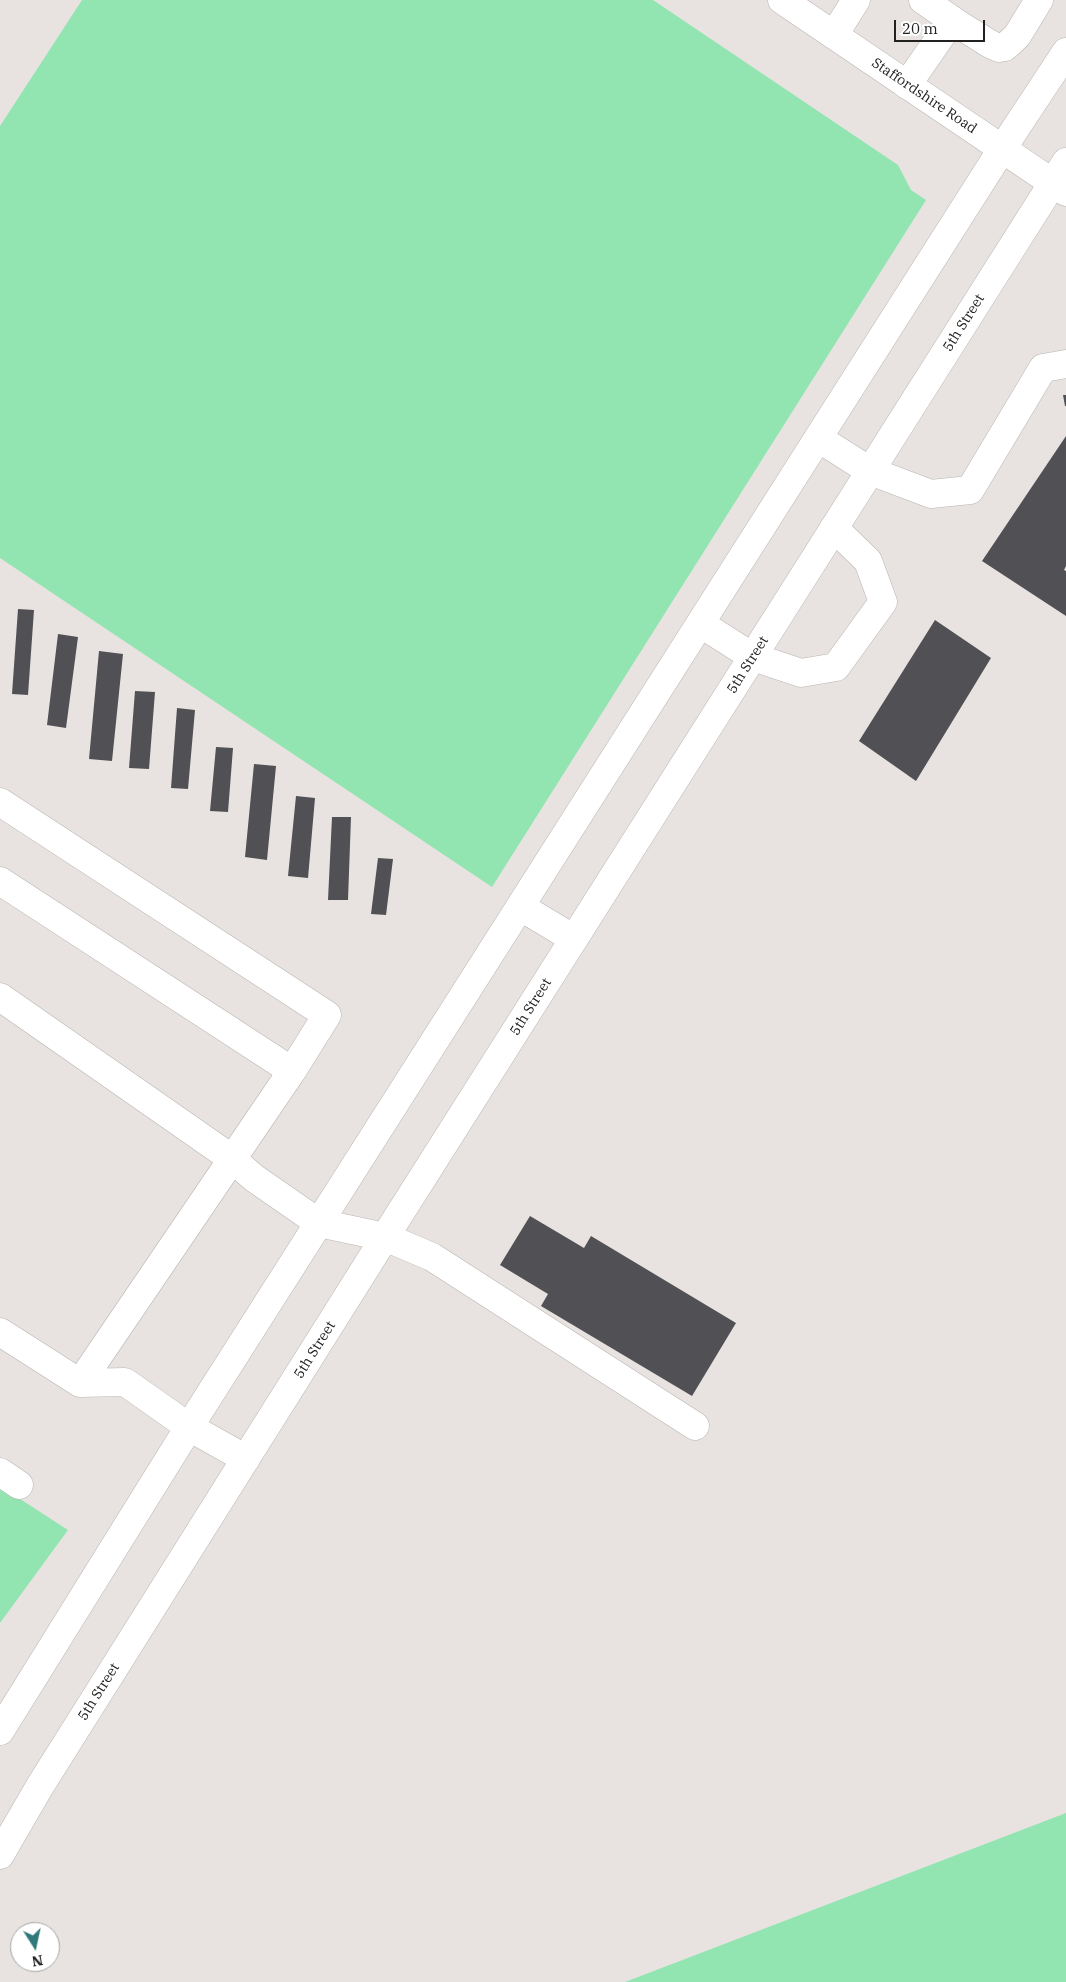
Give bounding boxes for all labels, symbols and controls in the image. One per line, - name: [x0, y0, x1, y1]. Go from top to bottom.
- scale bar: [896, 10, 987, 42]
- text: 20 m: [902, 19, 938, 38]
- street label: Staffordshire Road: [868, 55, 980, 137]
- street label: 5th Street: [940, 291, 988, 355]
- street label: 5th Street: [724, 633, 772, 697]
- street label: 5th Street: [507, 975, 555, 1039]
- street label: 5th Street: [291, 1318, 339, 1382]
- street label: 5th Street: [75, 1660, 123, 1724]
- north arrow: [10, 1922, 60, 1972]
- text: N: [30, 1951, 44, 1971]

